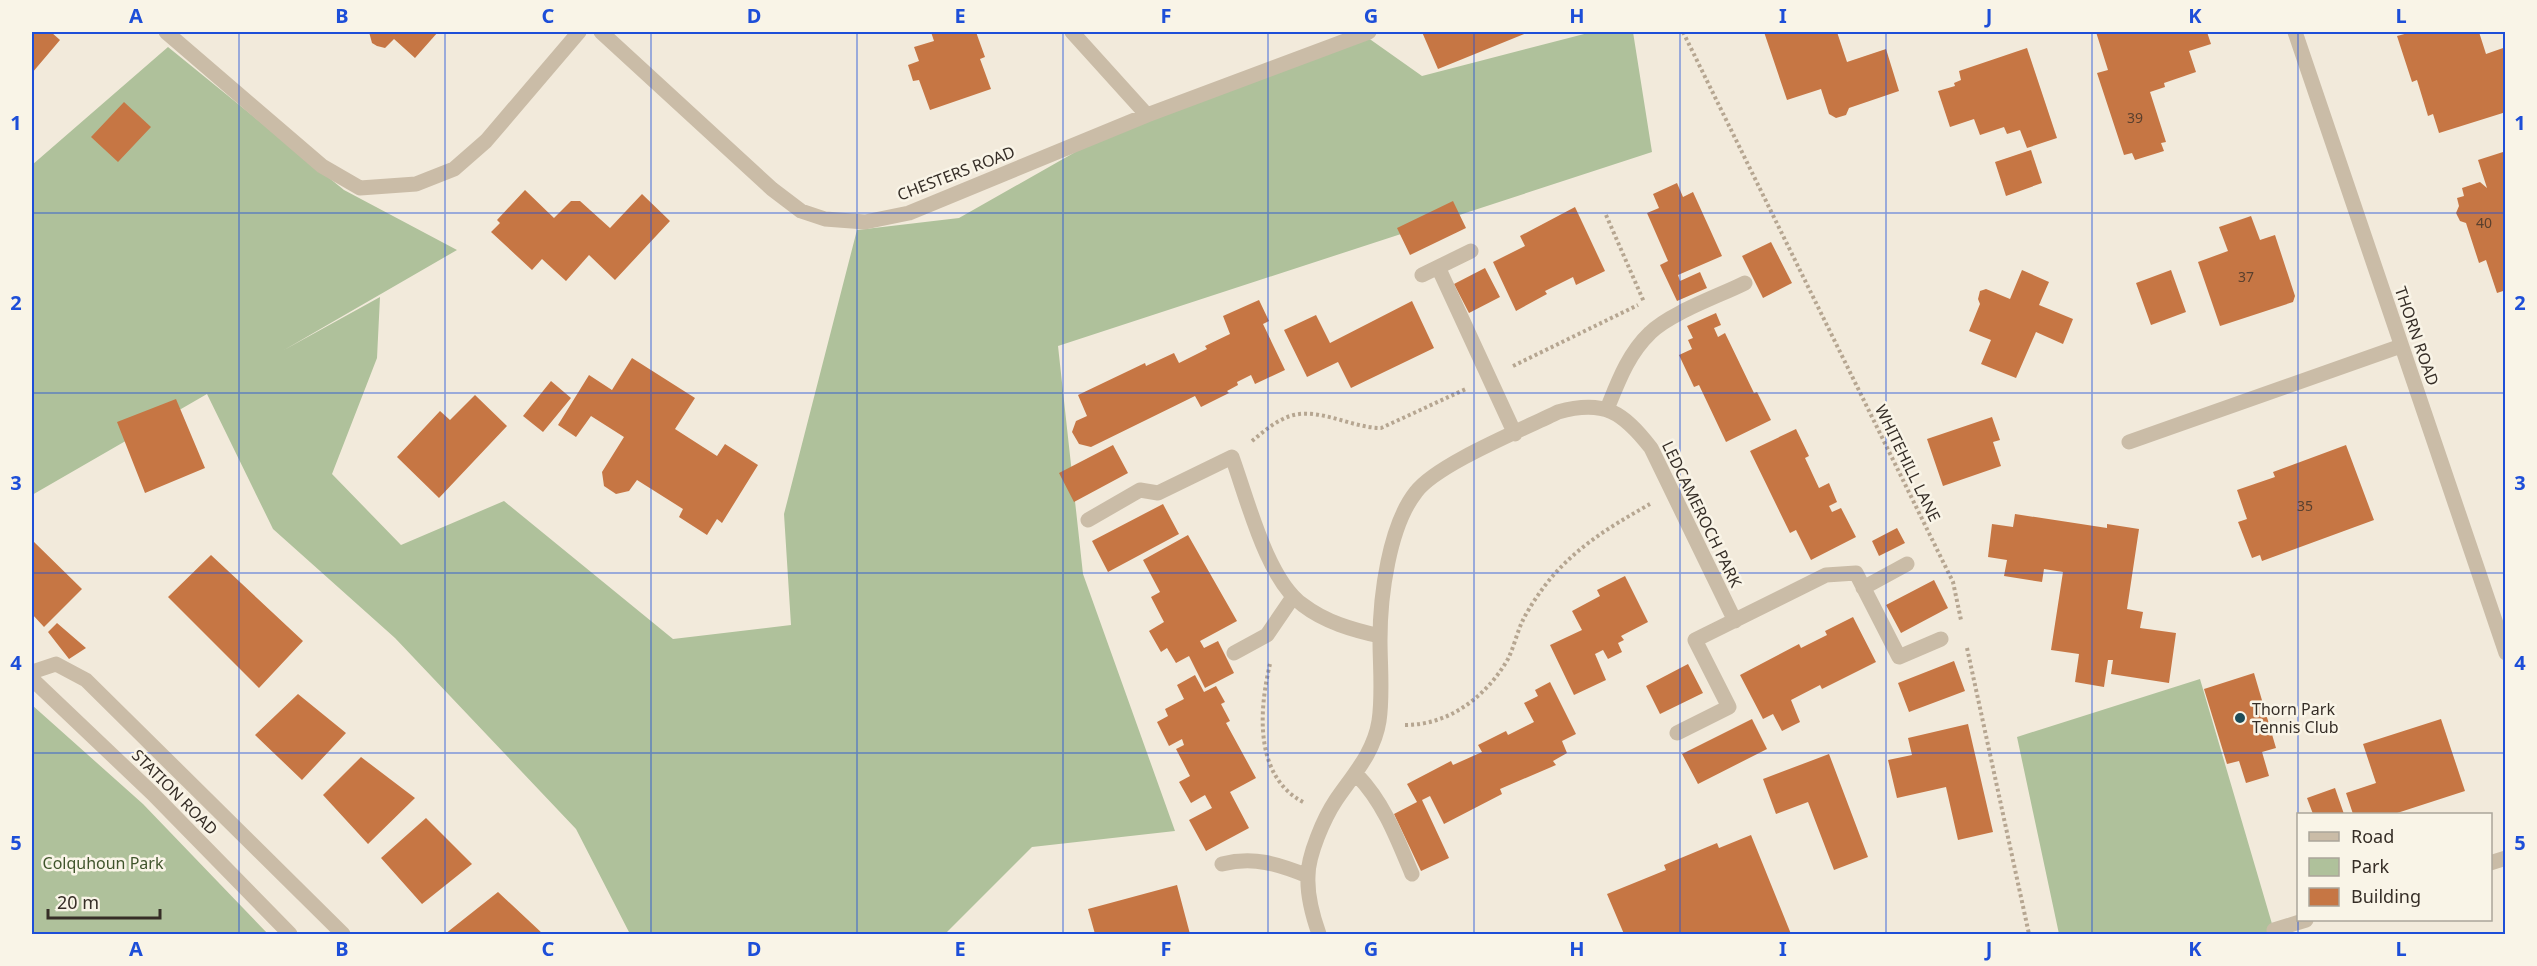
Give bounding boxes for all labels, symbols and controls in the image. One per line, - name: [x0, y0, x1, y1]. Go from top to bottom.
- text: A: [129, 2, 143, 29]
- text: B: [335, 2, 349, 29]
- text: C: [542, 2, 555, 29]
- text: D: [747, 2, 761, 29]
- text: E: [954, 2, 966, 29]
- text: F: [1161, 2, 1171, 29]
- text: G: [1364, 2, 1378, 29]
- text: H: [1569, 2, 1585, 29]
- text: I: [1779, 2, 1787, 29]
- text: J: [1984, 2, 1992, 29]
- text: K: [2188, 2, 2202, 29]
- text: L: [2395, 2, 2407, 29]
- house number: 39: [2127, 108, 2143, 127]
- text: 1: [10, 109, 22, 136]
- text: 1: [2514, 109, 2526, 136]
- street label: CHESTERS ROAD: [894, 140, 1018, 206]
- house number: 40: [2476, 213, 2492, 232]
- house number: 37: [2238, 267, 2254, 286]
- street label: THORN ROAD: [2390, 283, 2444, 389]
- text: 2: [10, 289, 22, 316]
- text: 2: [2514, 289, 2526, 316]
- street label: WHITEHILL LANE: [1870, 401, 1946, 525]
- street label: LEDCAMEROCH PARK: [1657, 437, 1747, 591]
- text: 3: [10, 469, 22, 496]
- text: 3: [2514, 469, 2526, 496]
- house number: 35: [2297, 496, 2313, 515]
- text: 4: [10, 649, 22, 676]
- text: 4: [2514, 649, 2526, 676]
- place label: Thorn Park Tennis Club: [2252, 698, 2339, 738]
- marker: Thorn Park Tennis Club: [2233, 711, 2247, 725]
- street label: STATION ROAD: [127, 744, 223, 840]
- legend: [2297, 813, 2492, 921]
- text: Road: [2351, 824, 2394, 848]
- text: 5: [10, 829, 22, 856]
- text: 5: [2514, 829, 2526, 856]
- park label: Colquhoun Park: [43, 852, 164, 874]
- text: Park: [2351, 854, 2389, 878]
- scale bar: [48, 882, 160, 920]
- text: Building: [2351, 884, 2421, 908]
- text: 20 m: [57, 890, 99, 914]
- text: A: [129, 935, 143, 962]
- text: B: [335, 935, 349, 962]
- text: C: [542, 935, 555, 962]
- text: D: [747, 935, 761, 962]
- text: E: [954, 935, 966, 962]
- text: F: [1161, 935, 1171, 962]
- text: G: [1364, 935, 1378, 962]
- text: H: [1569, 935, 1585, 962]
- text: I: [1779, 935, 1787, 962]
- text: J: [1984, 935, 1992, 962]
- text: K: [2188, 935, 2202, 962]
- text: L: [2395, 935, 2407, 962]

